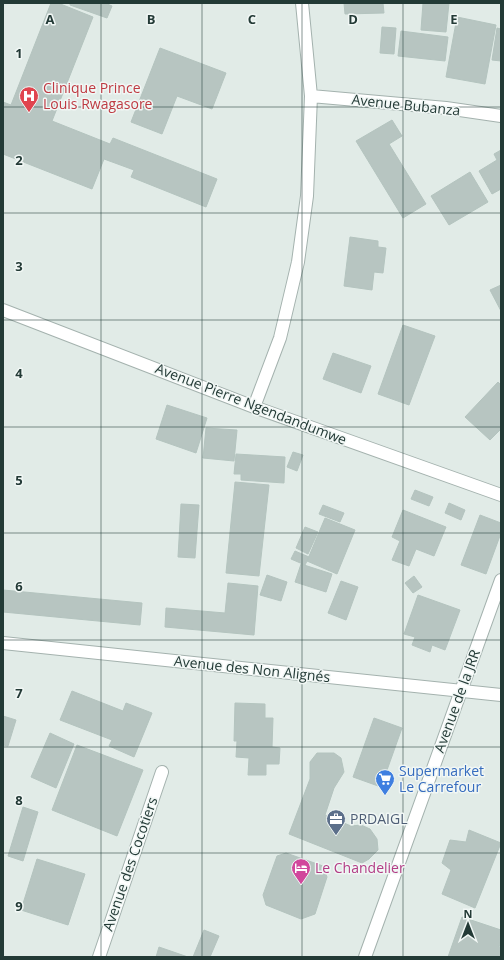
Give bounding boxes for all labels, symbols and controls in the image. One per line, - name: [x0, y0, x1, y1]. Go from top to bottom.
- text: A: [46, 10, 55, 28]
- text: B: [147, 10, 156, 28]
- text: C: [248, 10, 256, 28]
- text: D: [348, 10, 358, 28]
- text: E: [450, 10, 458, 28]
- text: 1: [15, 44, 23, 62]
- place label: Clinique Prince Louis Rwagasore: [43, 78, 153, 113]
- hospital icon: Clinique Prince Louis Rwagasore: [18, 85, 40, 113]
- street label: Avenue Bubanza: [351, 89, 461, 120]
- text: 2: [15, 151, 23, 169]
- text: 3: [15, 257, 23, 275]
- street label: Avenue Pierre Ngendandumwe: [153, 358, 350, 449]
- text: 4: [15, 364, 23, 382]
- text: 5: [15, 471, 23, 489]
- text: 6: [15, 577, 23, 595]
- street label: Avenue de la JRR: [429, 646, 484, 755]
- street label: Avenue des Non Alignés: [173, 651, 331, 686]
- text: 7: [15, 684, 23, 702]
- place label: Supermarket Le Carrefour: [399, 761, 484, 796]
- supermarket icon: Supermarket Le Carrefour: [374, 768, 396, 796]
- text: 8: [15, 791, 23, 809]
- street label: Avenue des Cocotiers: [98, 794, 161, 933]
- office icon: PRDAIGL: [325, 808, 347, 836]
- place label: PRDAIGL: [350, 809, 407, 828]
- hotel icon: Le Chandelier: [290, 857, 312, 885]
- place label: Le Chandelier: [315, 858, 405, 877]
- text: 9: [15, 897, 23, 915]
- north arrow: [448, 904, 488, 944]
- text: N: [464, 906, 472, 921]

